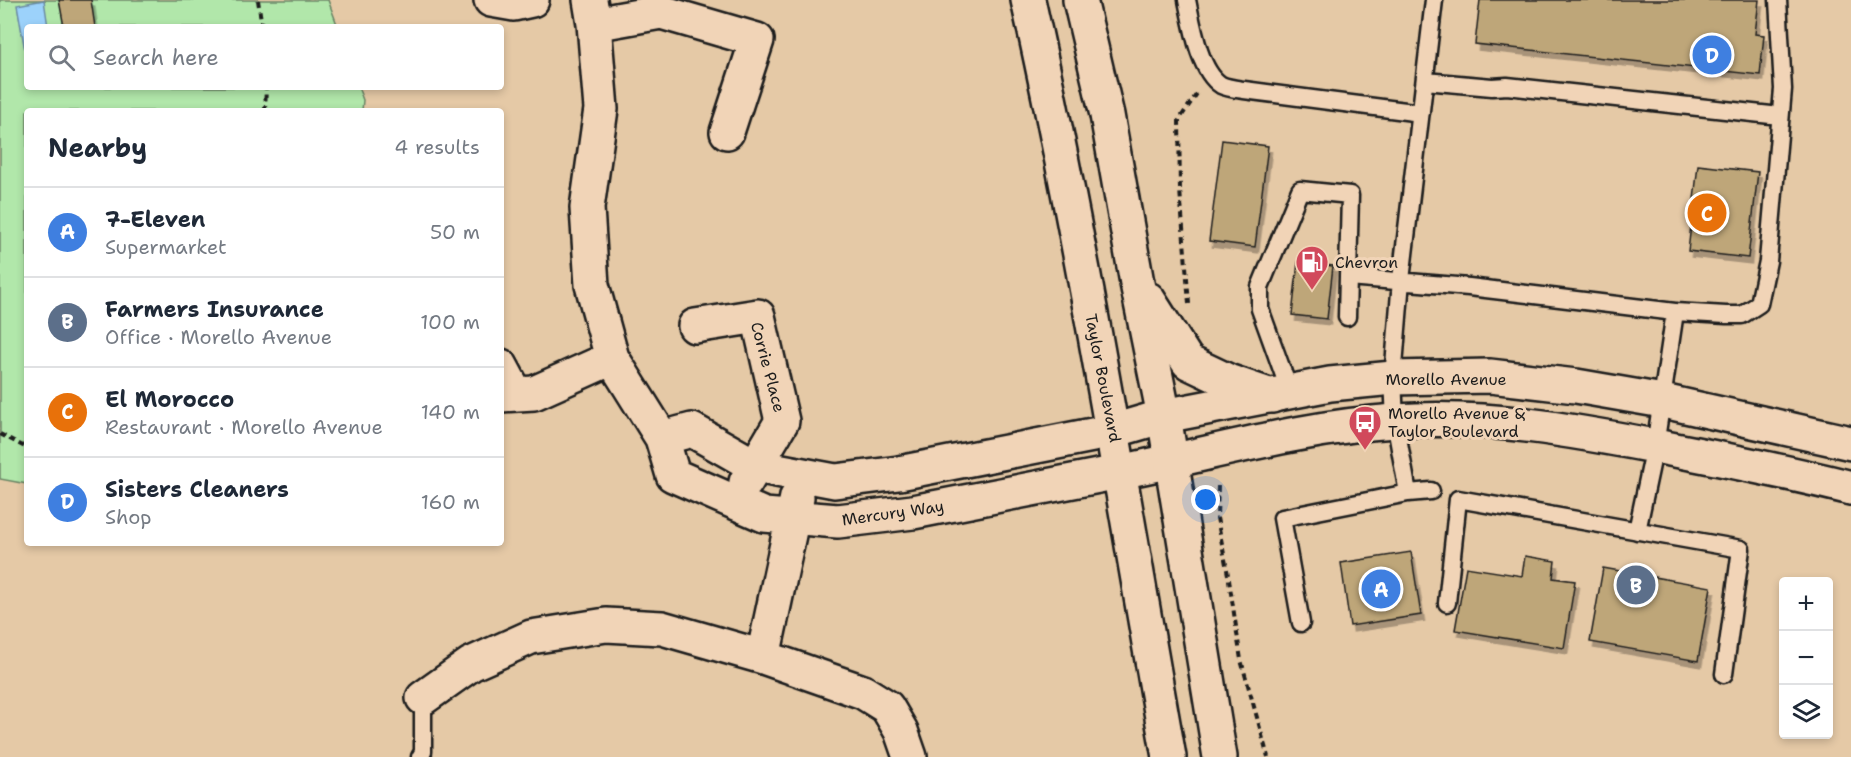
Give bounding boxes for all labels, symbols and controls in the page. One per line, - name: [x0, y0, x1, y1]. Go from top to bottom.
- search box: [24, 24, 504, 90]
- pin: D: [1692, 32, 1732, 78]
- icon: search: [45, 41, 78, 74]
- text: Search here: [93, 43, 219, 72]
- text: Nearby: [48, 130, 147, 165]
- text: 4 results: [394, 134, 480, 160]
- pin: C: [1688, 190, 1726, 236]
- text: 7-Eleven: [105, 205, 205, 234]
- text: A: [60, 219, 75, 245]
- text: 50 m: [430, 219, 480, 245]
- text: Supermarket: [105, 234, 227, 260]
- fuel station icon: Chevron: [1294, 244, 1330, 291]
- place label: Chevron: [1335, 252, 1398, 273]
- text: Farmers Insurance: [105, 295, 324, 324]
- text: B: [61, 309, 74, 335]
- text: 100 m: [420, 309, 480, 335]
- street label: Taylor Boulevard: [1080, 312, 1126, 444]
- street label: Corrie Place: [746, 320, 790, 414]
- text: Office · Morello Avenue: [105, 324, 332, 350]
- street label: Morello Avenue: [1385, 369, 1507, 390]
- text: El Morocco: [105, 385, 234, 414]
- text: C: [61, 399, 74, 425]
- text: 140 m: [421, 399, 480, 425]
- place label: Morello Avenue & Taylor Boulevard: [1388, 403, 1526, 442]
- bus stop icon: Morello Avenue & Taylor Boulevard: [1347, 404, 1383, 451]
- text: Restaurant · Morello Avenue: [105, 414, 383, 440]
- text: Sisters Cleaners: [105, 475, 289, 504]
- your location: [1191, 485, 1220, 514]
- text: D: [60, 489, 75, 515]
- text: 160 m: [421, 489, 480, 515]
- street label: Mercury Way: [841, 495, 945, 531]
- text: Shop: [105, 504, 152, 530]
- pin: B: [1616, 562, 1656, 608]
- pin: A: [1362, 566, 1400, 612]
- map controls: [1779, 577, 1833, 739]
- button: +: [1779, 577, 1833, 631]
- button: −: [1779, 631, 1833, 685]
- button: layers: [1779, 685, 1833, 739]

